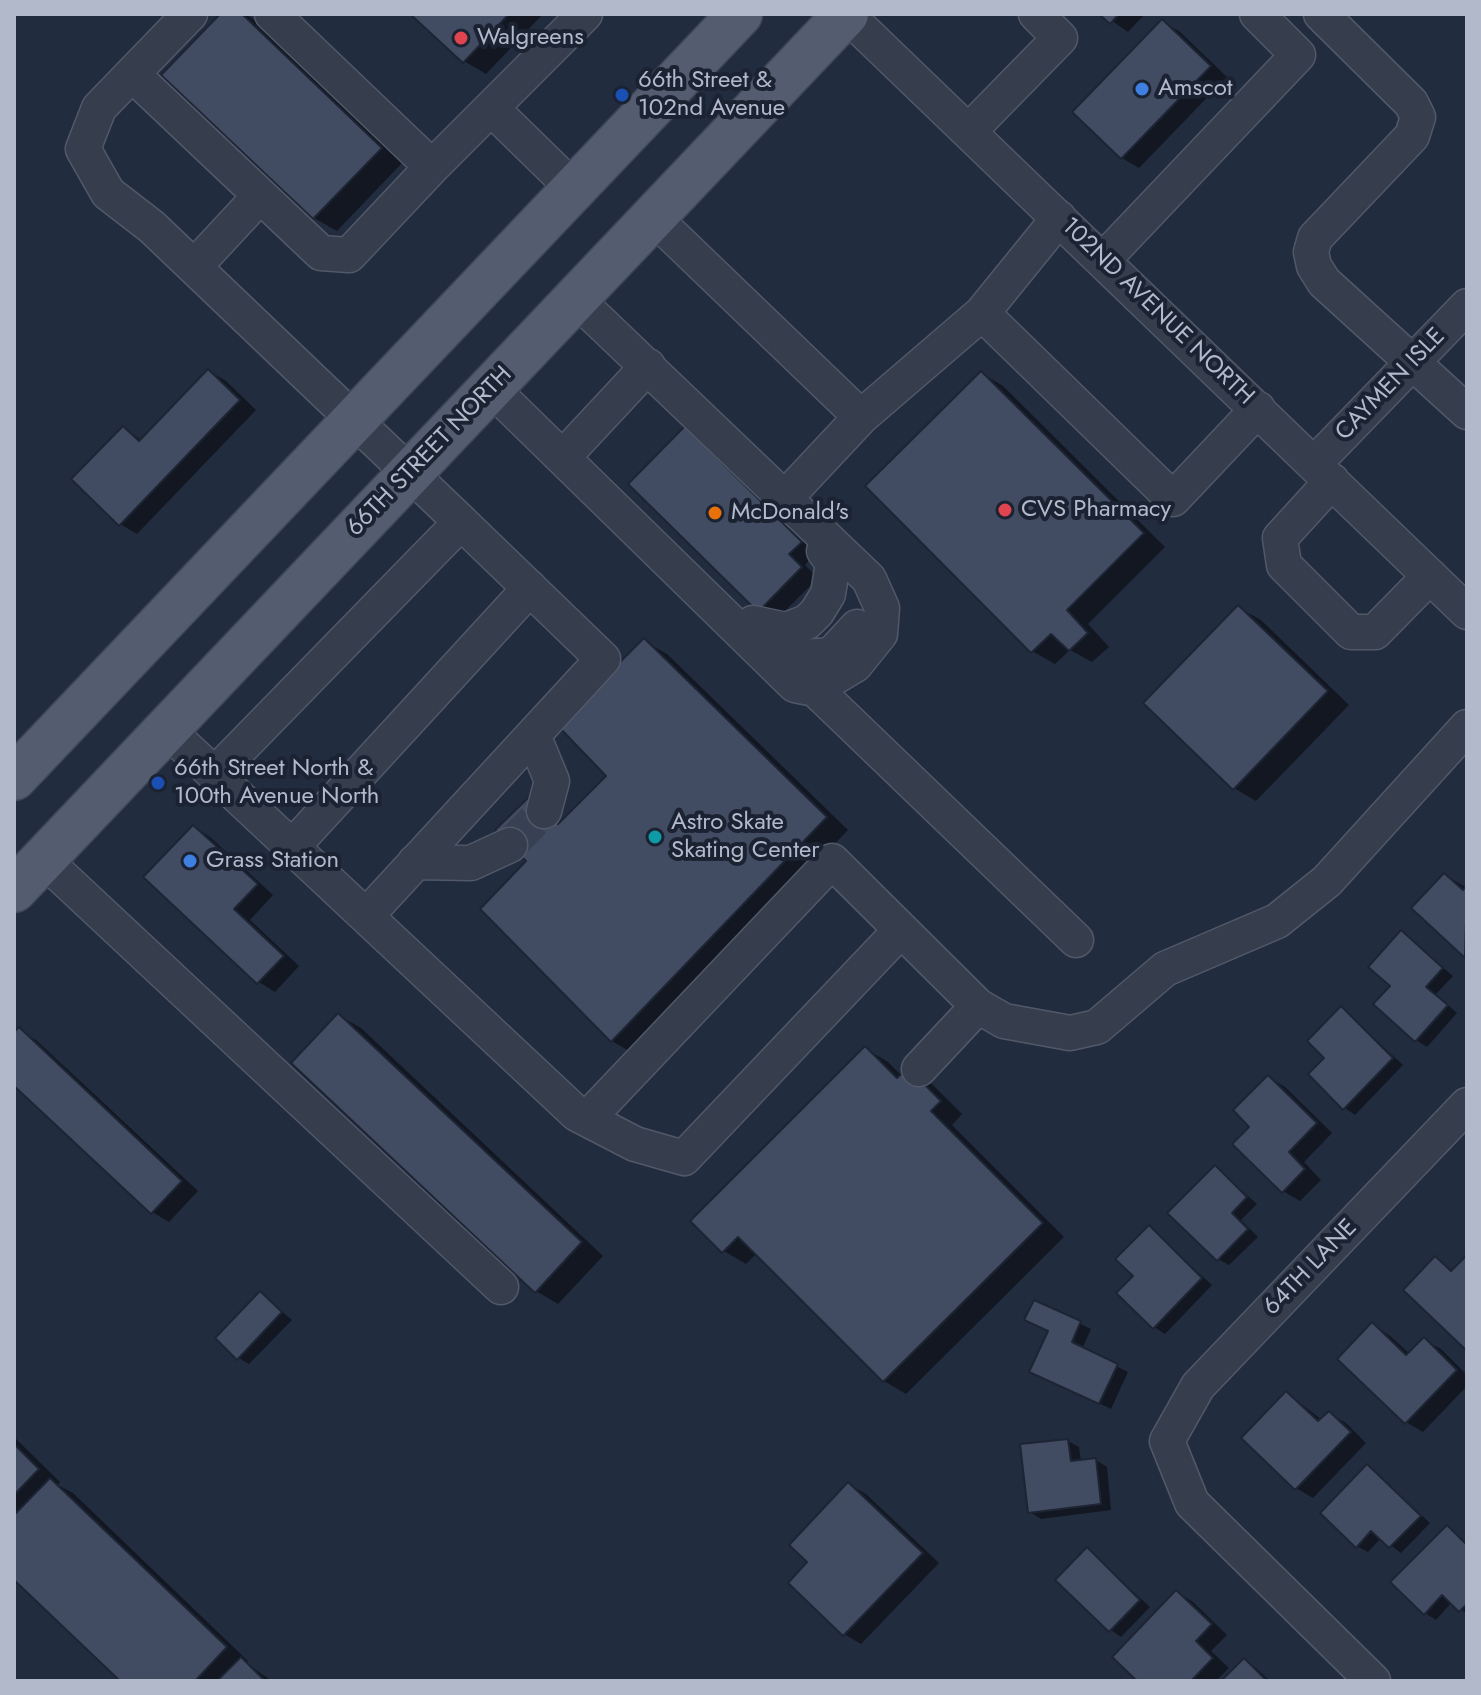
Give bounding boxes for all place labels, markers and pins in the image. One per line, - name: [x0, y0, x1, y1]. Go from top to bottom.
- place label: Walgreens: [477, 24, 584, 52]
- marker: Walgreens: [452, 29, 470, 47]
- place label: 66th Street & 102nd Avenue: [638, 67, 785, 123]
- place label: Amscot: [1158, 75, 1233, 103]
- marker: Amscot: [1133, 80, 1151, 98]
- marker: 66th Street & 102nd Avenue: [613, 86, 631, 104]
- place label: CVS Pharmacy: [1021, 496, 1171, 524]
- place label: McDonald's: [731, 499, 849, 527]
- marker: CVS Pharmacy: [996, 501, 1014, 519]
- marker: McDonald's: [706, 504, 724, 522]
- place label: 66th Street North & 100th Avenue North: [174, 755, 379, 811]
- marker: 66th Street North & 100th Avenue North: [149, 774, 167, 792]
- place label: Astro Skate Skating Center: [671, 809, 819, 865]
- marker: Astro Skate Skating Center: [646, 828, 664, 846]
- place label: Grass Station: [206, 847, 339, 875]
- marker: Grass Station: [181, 852, 199, 870]

